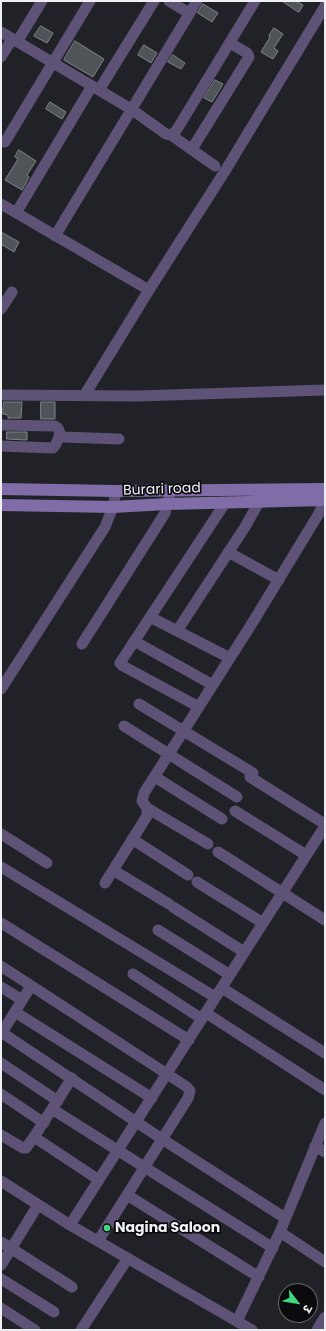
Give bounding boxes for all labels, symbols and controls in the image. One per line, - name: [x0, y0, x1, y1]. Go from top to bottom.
- street label: Burari road: [123, 480, 201, 500]
- place label: Nagina Saloon: [115, 1220, 220, 1236]
- marker: Nagina Saloon: [102, 1223, 112, 1233]
- north arrow: [278, 1283, 318, 1323]
- text: उ: [299, 1302, 316, 1315]

